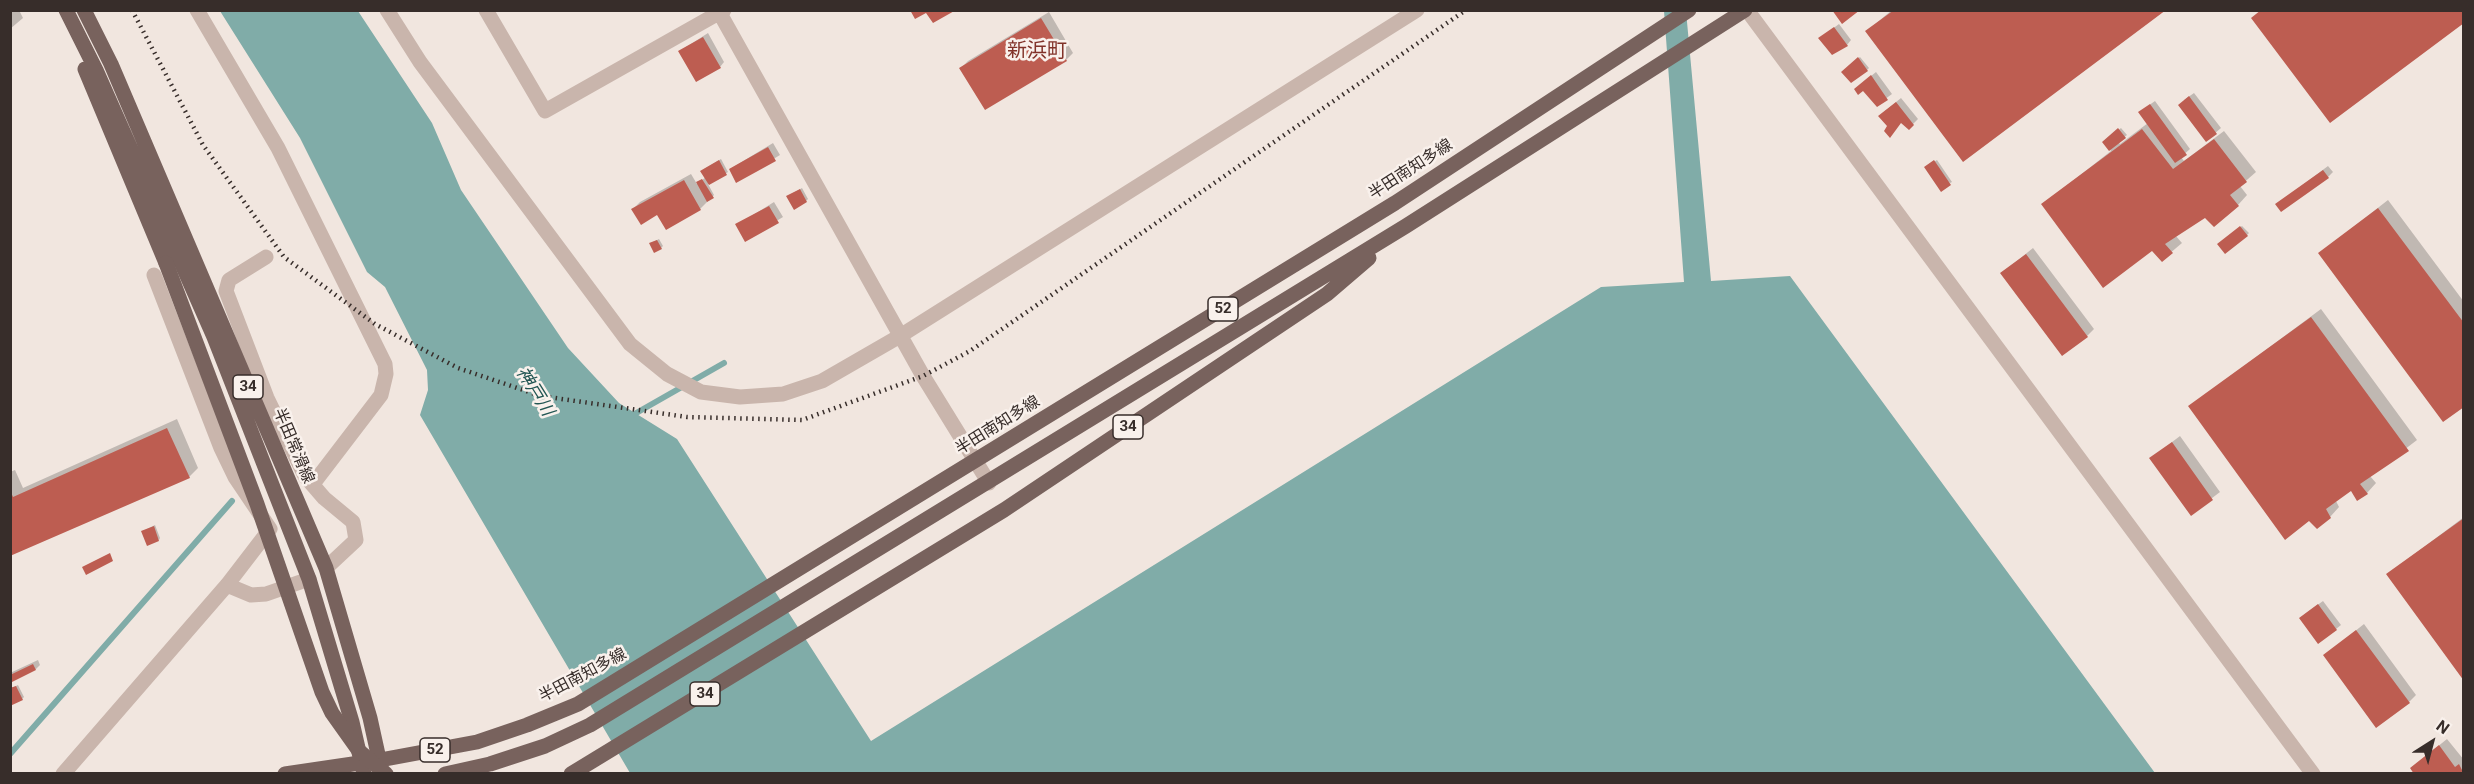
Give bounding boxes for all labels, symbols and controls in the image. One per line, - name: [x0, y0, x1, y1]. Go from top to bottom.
- district label: 新浜町: [1007, 40, 1067, 64]
- street label: 半田南知多線: [1366, 136, 1456, 204]
- road number: 52: [1208, 297, 1238, 321]
- water label: 神戸川: [511, 363, 557, 421]
- road number: 34: [233, 375, 263, 399]
- street label: 半田南知多線: [952, 392, 1044, 460]
- street label: 半田常滑線: [269, 405, 317, 487]
- road number: 34: [1113, 415, 1143, 439]
- street label: 半田南知多線: [536, 645, 630, 707]
- road number: 34: [690, 682, 720, 706]
- north arrow: [2402, 712, 2462, 772]
- text: N: [2433, 716, 2453, 738]
- road number: 52: [420, 738, 450, 762]

